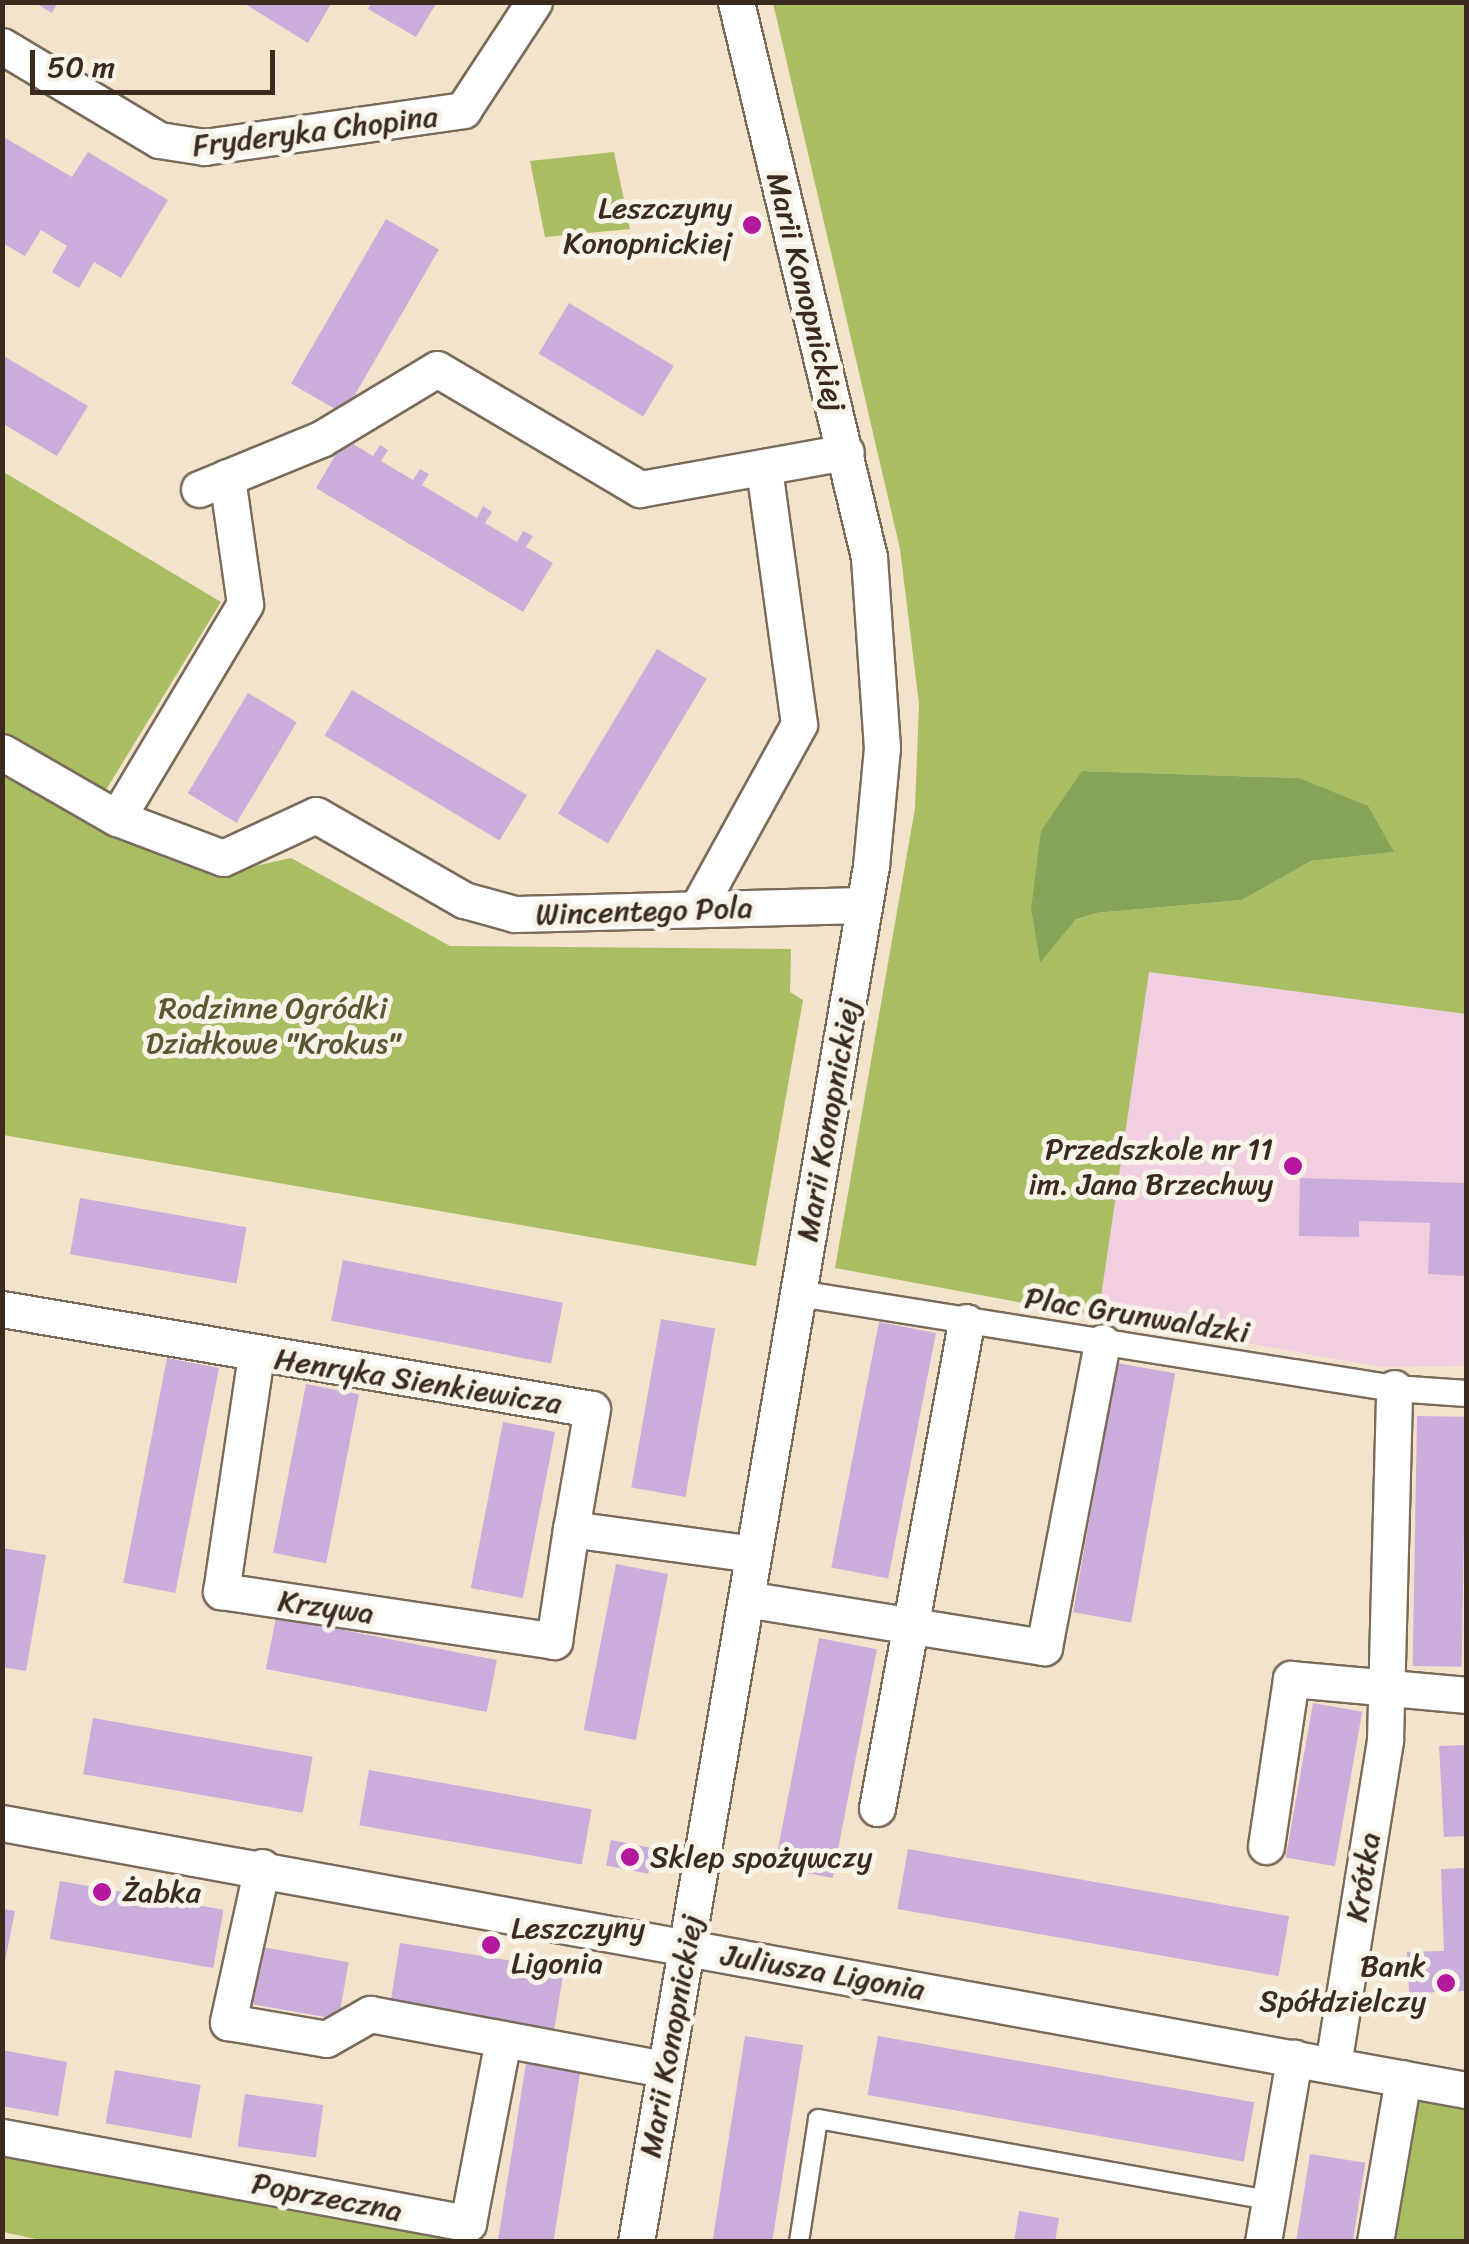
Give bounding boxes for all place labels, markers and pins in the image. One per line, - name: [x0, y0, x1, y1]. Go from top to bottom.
- place label: Leszczyny Konopnickiej: [563, 190, 732, 260]
- marker: Leszczyny Konopnickiej: [741, 214, 763, 236]
- place label: Przedszkole nr 11 im. Jana Brzechwy: [1029, 1131, 1273, 1202]
- marker: Przedszkole nr 11 im. Jana Brzechwy: [1282, 1155, 1304, 1177]
- place label: Sklep spożywczy: [650, 1839, 872, 1875]
- marker: Sklep spożywczy: [619, 1846, 641, 1868]
- place label: Żabka: [122, 1874, 201, 1910]
- marker: Żabka: [91, 1881, 113, 1903]
- place label: Leszczyny Ligonia: [511, 1910, 645, 1980]
- marker: Leszczyny Ligonia: [480, 1934, 502, 1956]
- place label: Bank Spółdzielczy: [1259, 1948, 1426, 2018]
- marker: Bank Spółdzielczy: [1435, 1972, 1457, 1994]

